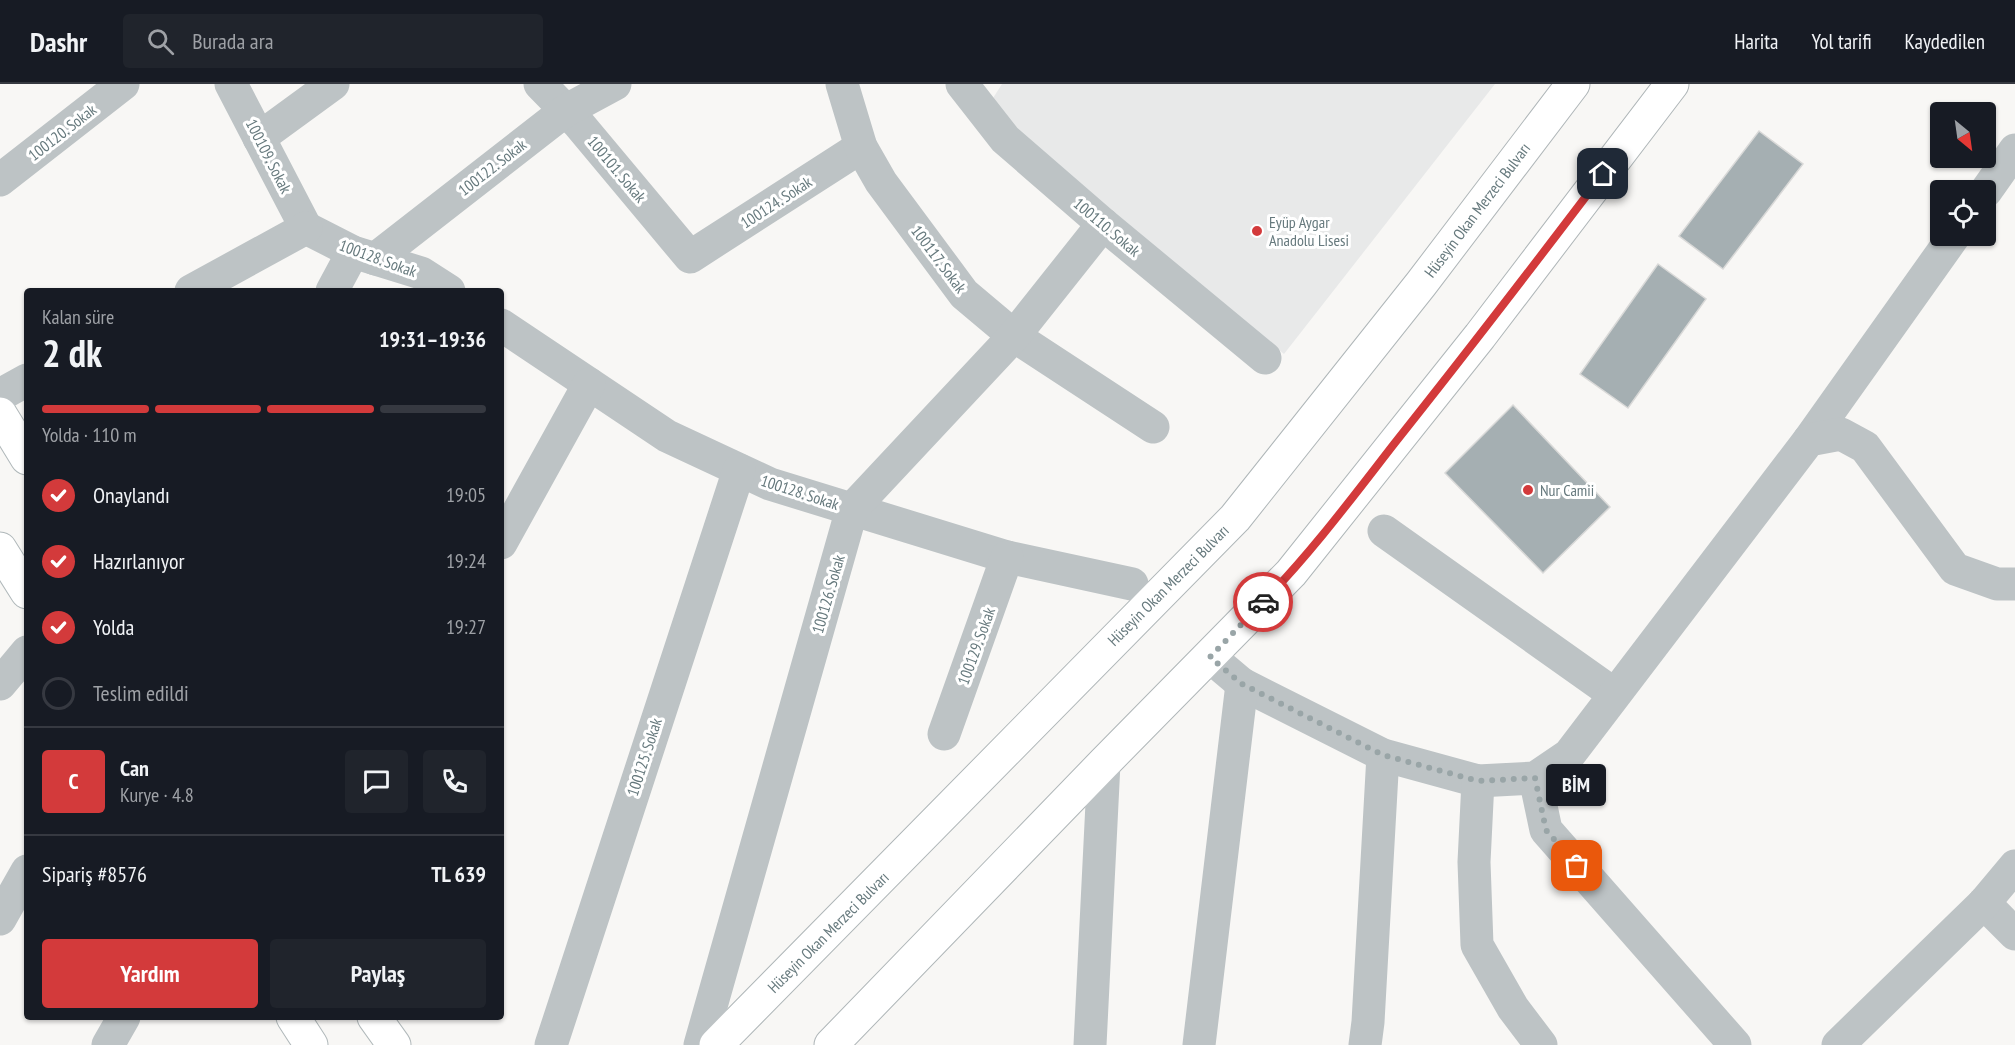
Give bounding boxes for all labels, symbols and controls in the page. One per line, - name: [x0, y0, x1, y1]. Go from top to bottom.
- search box: [123, 14, 543, 68]
- text: Dashr: [30, 23, 87, 60]
- icon: search: [144, 25, 177, 58]
- text: Burada ara: [192, 27, 273, 55]
- text: Harita: [1734, 28, 1778, 55]
- text: Yol tarifi: [1811, 28, 1872, 55]
- text: Kaydedilen: [1905, 28, 1985, 55]
- street label: 100120. Sokak: [24, 99, 101, 165]
- north arrow: [1930, 102, 1996, 168]
- map controls: [1930, 102, 1996, 246]
- street label: 100109. Sokak: [242, 115, 297, 197]
- street label: 100101. Sokak: [583, 132, 651, 207]
- street label: 100122. Sokak: [454, 134, 531, 200]
- street label: Hüseyin Okan Merzeci Bulvarı: [1420, 139, 1534, 281]
- pin: [1577, 148, 1628, 199]
- icon: home: [1586, 157, 1619, 190]
- street label: 100124. Sokak: [737, 171, 816, 232]
- button: locate: [1930, 180, 1996, 246]
- street label: 100110. Sokak: [1070, 193, 1145, 261]
- place label: Eyüp Aygar Anadolu Lisesi: [1269, 212, 1349, 250]
- street label: 100117. Sokak: [907, 221, 971, 297]
- marker: Eyüp Aygar Anadolu Lisesi: [1250, 224, 1264, 238]
- street label: 100128. Sokak: [337, 235, 420, 282]
- text: Kalan süre: [42, 304, 114, 330]
- text: 19:31–19:36: [379, 325, 486, 353]
- text: 2 dk: [42, 327, 102, 378]
- text: Yolda · 110 m: [42, 422, 137, 448]
- street label: 100128. Sokak: [758, 470, 842, 514]
- icon: check: [42, 479, 75, 512]
- place label: Nur Camii: [1540, 480, 1594, 500]
- text: Onaylandı: [93, 481, 170, 509]
- text: 19:05: [446, 482, 486, 508]
- marker: Nur Camii: [1521, 483, 1535, 497]
- street label: Hüseyin Okan Merzeci Bulvarı: [1103, 520, 1233, 650]
- icon: check: [42, 545, 75, 578]
- text: Hazırlanıyor: [93, 547, 184, 575]
- text: 19:24: [446, 548, 486, 574]
- street label: 100126. Sokak: [807, 552, 849, 636]
- courier: [1233, 572, 1293, 632]
- icon: car: [1247, 586, 1280, 619]
- street label: 100129. Sokak: [953, 604, 1000, 687]
- icon: check: [42, 611, 75, 644]
- text: Yolda: [93, 613, 134, 641]
- text: 19:27: [446, 614, 486, 640]
- text: Teslim edildi: [93, 679, 189, 707]
- street label: 100125. Sokak: [622, 715, 666, 799]
- button: chat: [345, 750, 408, 813]
- button: phone: [423, 750, 486, 813]
- text: Can: [120, 754, 149, 782]
- callout: BİM: [1547, 764, 1607, 806]
- text: C: [68, 767, 79, 795]
- text: BİM: [1562, 772, 1590, 798]
- text: Kurye · 4.8: [120, 782, 194, 808]
- pin: [1551, 840, 1602, 891]
- icon: bag: [1560, 849, 1593, 882]
- text: Sipariş #8576: [42, 860, 147, 888]
- text: TL 639: [431, 860, 486, 888]
- street label: Hüseyin Okan Merzeci Bulvarı: [763, 867, 893, 997]
- button: Yardım: [42, 939, 258, 1008]
- button: Paylaş: [270, 939, 486, 1008]

